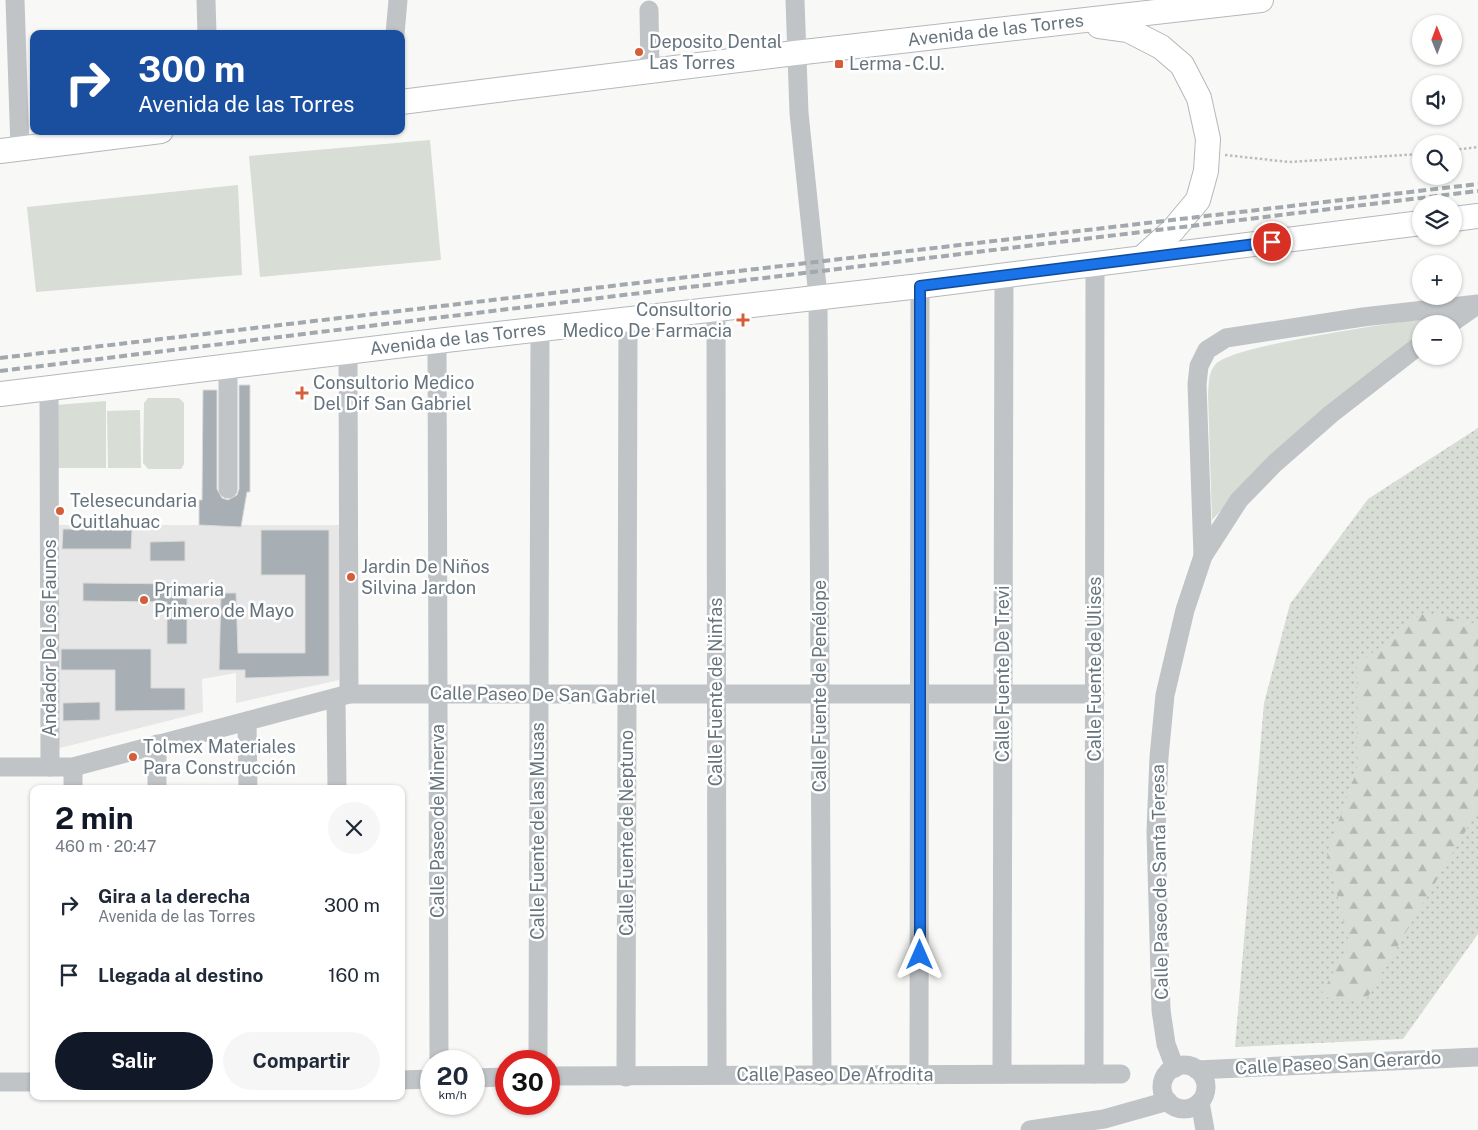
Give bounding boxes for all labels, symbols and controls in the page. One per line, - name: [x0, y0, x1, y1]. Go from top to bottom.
- street label: Avenida de las Torres: [906, 9, 1085, 50]
- north arrow: [1412, 15, 1462, 65]
- map controls: [1412, 15, 1462, 365]
- place label: Deposito Dental Las Torres: [649, 31, 782, 73]
- marker: Deposito Dental Las Torres: [633, 46, 645, 58]
- text: 300 m: [138, 49, 245, 90]
- icon: right: [55, 50, 120, 115]
- place label: Lerma - C.U.: [849, 53, 945, 74]
- marker: Lerma - C.U.: [833, 58, 845, 70]
- button: sound: [1412, 75, 1462, 125]
- text: Avenida de las Torres: [138, 91, 354, 117]
- button: search: [1412, 135, 1462, 185]
- button: layers: [1412, 195, 1462, 245]
- pin: [1251, 221, 1293, 263]
- icon: arrive: [1258, 228, 1286, 256]
- button: +: [1412, 255, 1462, 305]
- place label: Consultorio Medico De Farmacia: [563, 299, 732, 341]
- marker: Consultorio Medico De Farmacia: [736, 313, 750, 327]
- button: −: [1412, 315, 1462, 365]
- street label: Avenida de las Torres: [368, 318, 547, 359]
- place label: Consultorio Medico Del Dif San Gabriel: [313, 372, 474, 414]
- marker: Consultorio Medico Del Dif San Gabriel: [295, 386, 309, 400]
- place label: Telesecundaria Cuitlahuac: [70, 490, 197, 532]
- marker: Telesecundaria Cuitlahuac: [54, 505, 66, 517]
- street label: Andador De Los Faunos: [39, 539, 60, 737]
- place label: Jardin De Niños Silvina Jardon: [361, 556, 490, 598]
- marker: Jardin De Niños Silvina Jardon: [345, 571, 357, 583]
- street label: Calle Fuente de Ulises: [1084, 577, 1105, 761]
- place label: Primaria Primero de Mayo: [154, 579, 294, 621]
- street label: Calle Fuente de Penélope: [809, 580, 830, 792]
- street label: Calle Fuente De Trevi: [992, 586, 1013, 762]
- marker: Primaria Primero de Mayo: [138, 594, 150, 606]
- street label: Calle Fuente de Ninfas: [705, 598, 726, 786]
- street label: Calle Paseo De San Gabriel: [430, 682, 656, 707]
- street label: Calle Fuente de las Musas: [527, 722, 548, 940]
- street label: Calle Paseo de Minerva: [427, 724, 448, 918]
- street label: Calle Fuente de Neptuno: [616, 730, 637, 936]
- place label: Tolmex Materiales Para Construcción: [143, 736, 296, 778]
- marker: Tolmex Materiales Para Construcción: [127, 751, 139, 763]
- street label: Calle Paseo de Santa Teresa: [1147, 764, 1172, 1000]
- text: 2 min: [55, 800, 134, 836]
- button: close: [328, 802, 380, 854]
- text: 460 m · 20:47: [55, 837, 156, 856]
- text: Gira a la derecha: [98, 885, 250, 907]
- icon: right: [55, 891, 83, 919]
- text: 300 m: [324, 894, 380, 916]
- text: Avenida de las Torres: [98, 907, 255, 926]
- position arrow: [893, 928, 945, 980]
- icon: arrive: [55, 961, 83, 989]
- text: Llegada al destino: [98, 964, 263, 986]
- text: 160 m: [328, 964, 380, 986]
- button: Salir: [55, 1032, 213, 1090]
- button: Compartir: [223, 1032, 380, 1090]
- street label: Calle Paseo San Gerardo: [1234, 1047, 1442, 1078]
- speed limit sign: 30: [495, 1050, 560, 1115]
- text: 20: [437, 1061, 469, 1091]
- street label: Calle Paseo De Afrodita: [737, 1064, 933, 1085]
- text: km/h: [438, 1088, 467, 1102]

